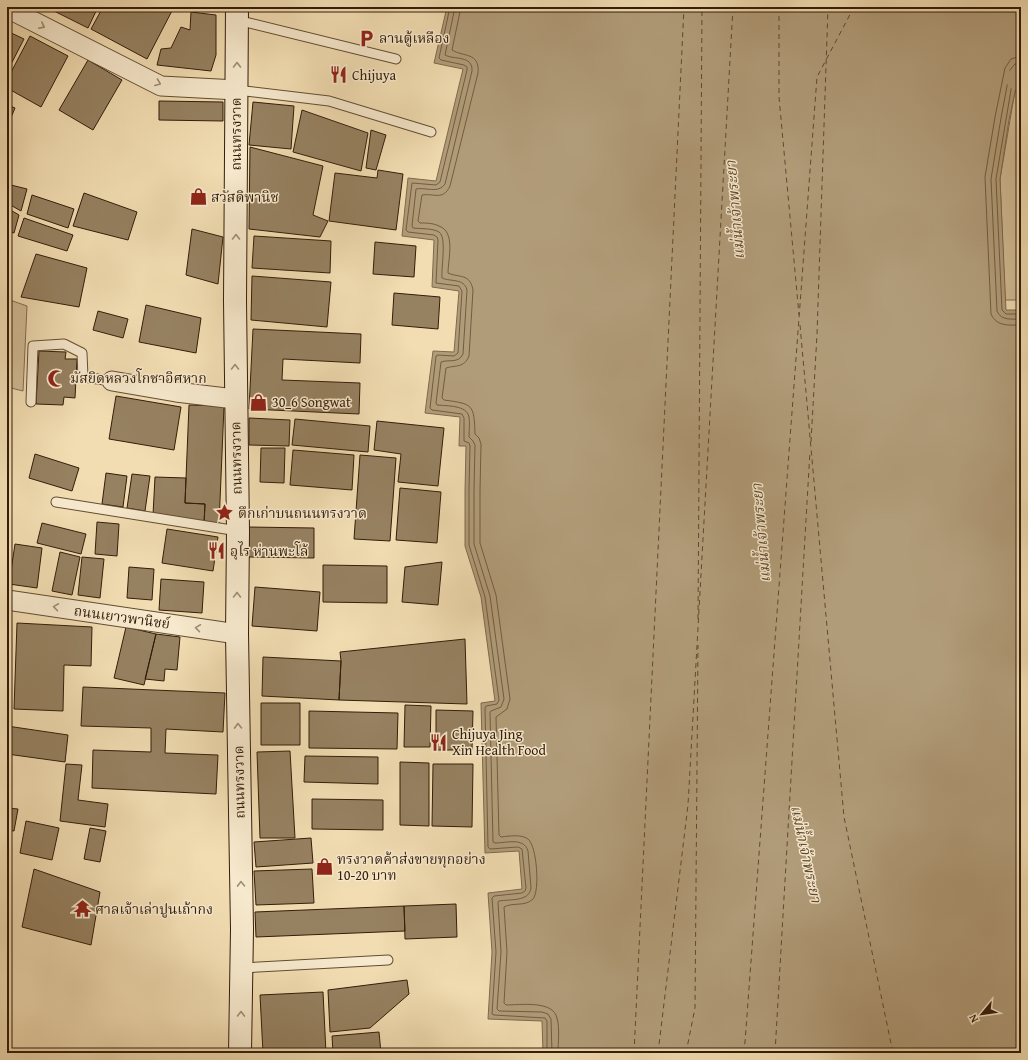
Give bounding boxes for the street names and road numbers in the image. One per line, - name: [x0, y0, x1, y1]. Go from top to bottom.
- street label: ถนนทรงวาด: [226, 97, 246, 171]
- street label: ถนนทรงวาด: [225, 421, 247, 495]
- street label: ถนนเยาวพานิชย์: [73, 600, 171, 634]
- street label: ถนนทรงวาด: [228, 745, 250, 819]

